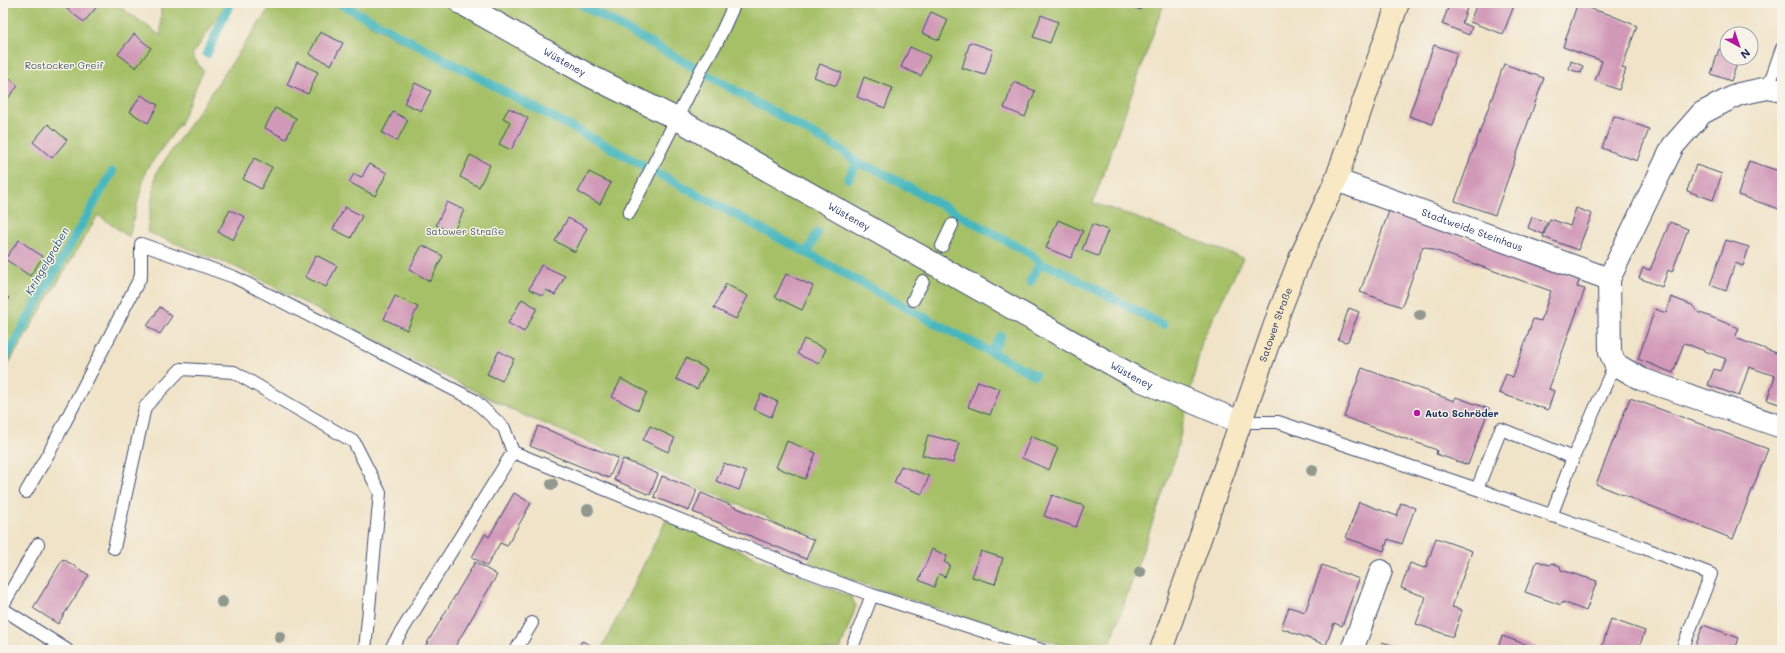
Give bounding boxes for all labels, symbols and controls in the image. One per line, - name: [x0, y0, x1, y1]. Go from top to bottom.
- north arrow: [1719, 26, 1759, 66]
- street label: Wüsteney: [541, 44, 588, 79]
- text: N: [1738, 46, 1754, 62]
- park label: Rostocker Greif: [25, 58, 104, 72]
- street label: Wüsteney: [825, 199, 873, 234]
- street label: Stadtweide Steinhaus: [1420, 205, 1525, 254]
- water label: Kringelgraben: [21, 224, 72, 298]
- park label: Satower Straße: [426, 224, 504, 238]
- street label: Satower Straße: [1255, 285, 1295, 364]
- street label: Wüsteney: [1108, 358, 1155, 392]
- place label: Auto Schröder: [1425, 406, 1499, 420]
- marker: Auto Schröder: [1412, 408, 1422, 418]

